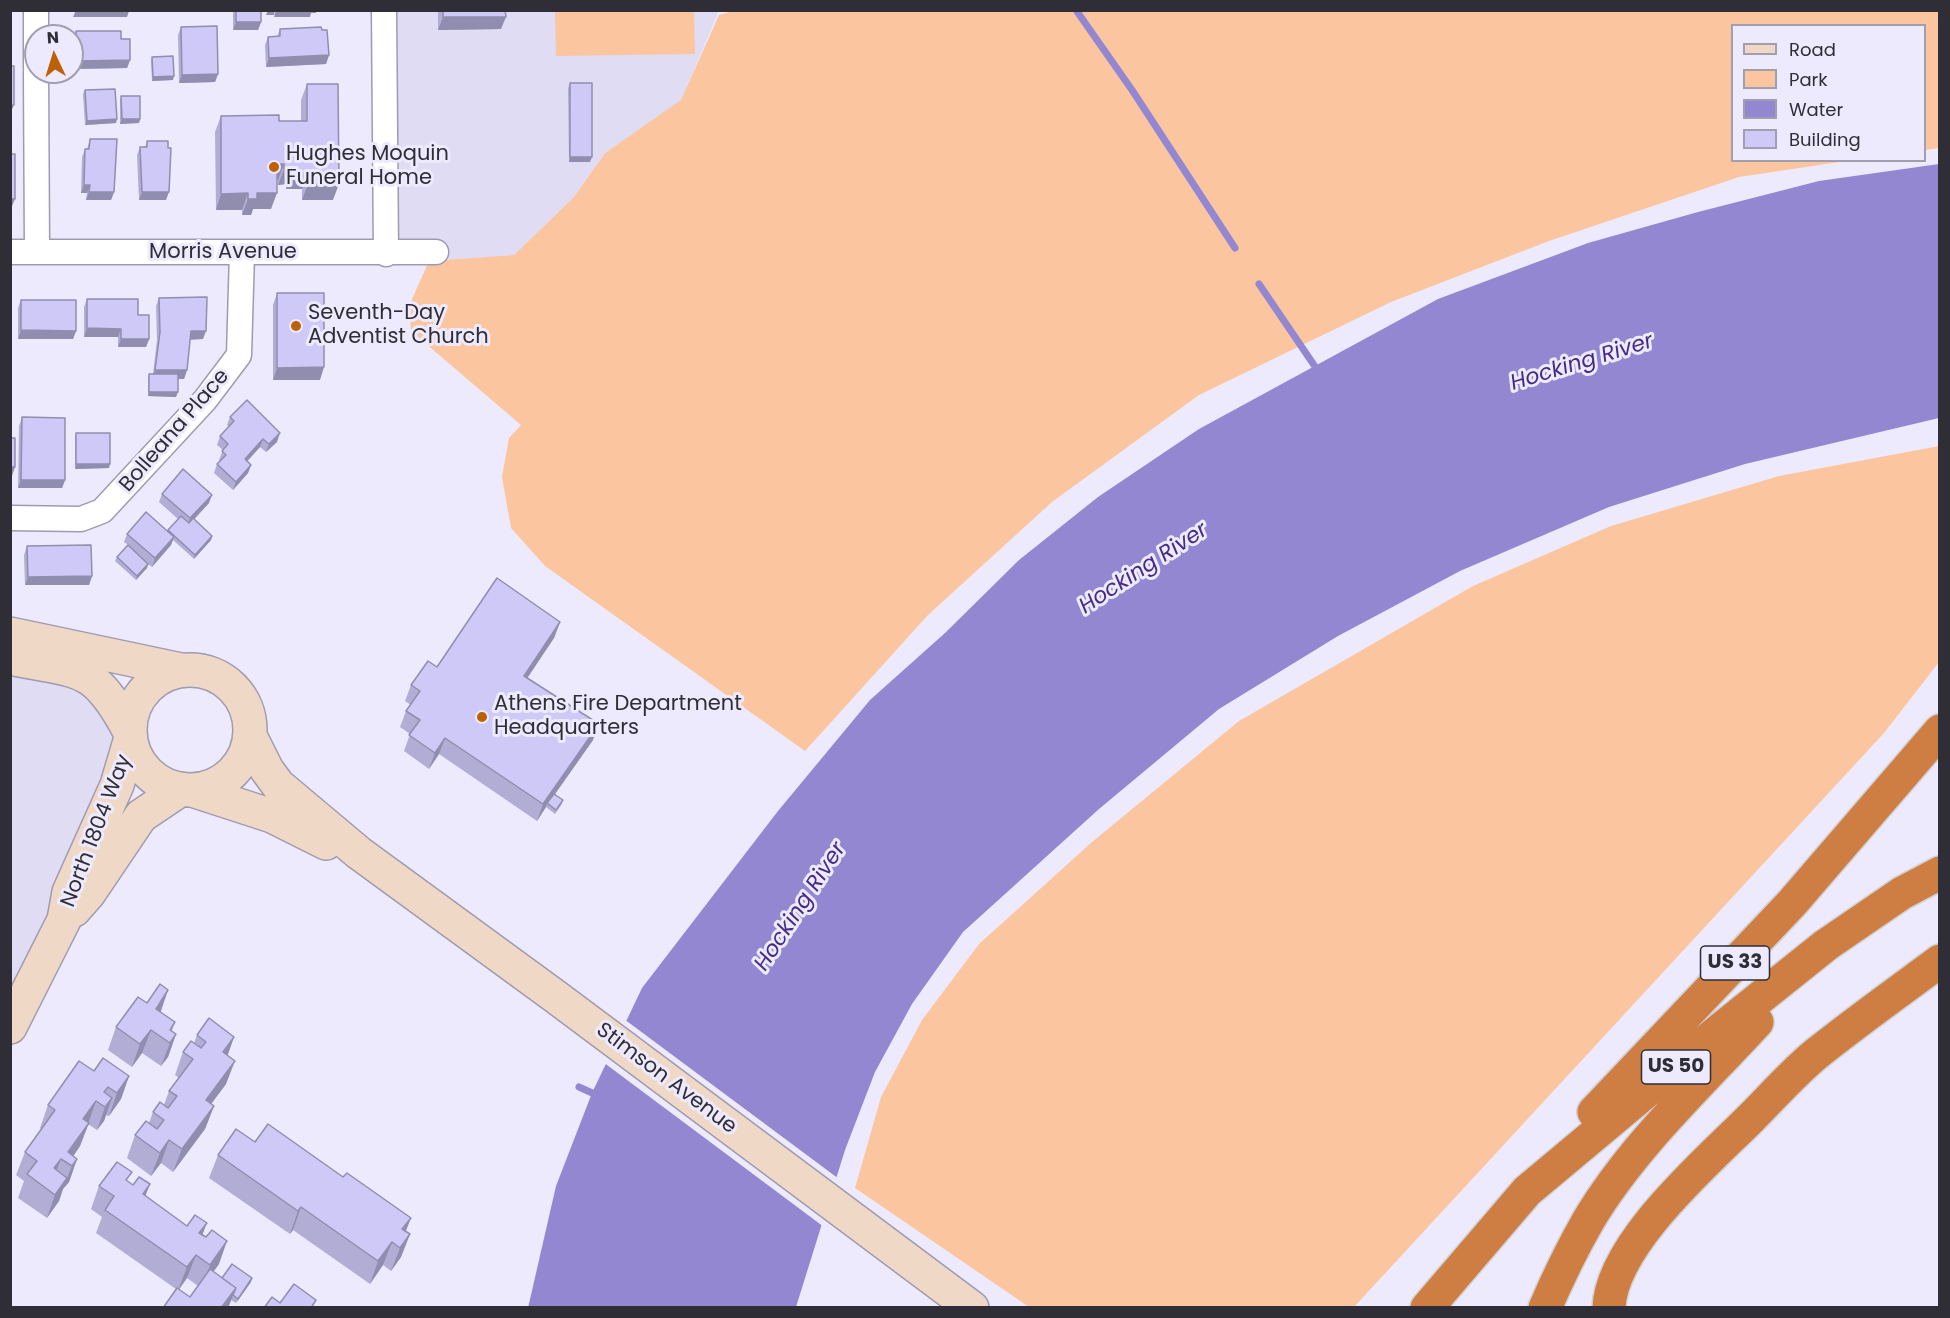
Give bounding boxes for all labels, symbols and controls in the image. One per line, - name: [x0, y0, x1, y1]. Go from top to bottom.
- north arrow: [24, 24, 84, 84]
- legend: [1731, 24, 1926, 162]
- text: N: [46, 26, 60, 49]
- text: Road: [1789, 37, 1836, 62]
- text: Park: [1789, 67, 1828, 92]
- text: Water: [1789, 97, 1843, 122]
- text: Building: [1789, 127, 1861, 152]
- place label: Hughes Moquin Funeral Home: [286, 142, 449, 192]
- marker: Hughes Moquin Funeral Home: [267, 160, 281, 174]
- street label: Morris Avenue: [149, 240, 297, 266]
- place label: Seventh-Day Adventist Church: [308, 301, 489, 351]
- marker: Seventh-Day Adventist Church: [289, 319, 303, 333]
- water label: Hocking River: [1507, 329, 1657, 397]
- street label: Bolleana Place: [115, 364, 235, 498]
- water label: Hocking River: [1075, 518, 1213, 620]
- place label: Athens Fire Department Headquarters: [494, 692, 742, 742]
- marker: Athens Fire Department Headquarters: [475, 710, 489, 724]
- street label: North 1804 Way: [56, 751, 138, 911]
- water label: Hocking River: [750, 838, 852, 976]
- road number: US 33: [1700, 946, 1770, 980]
- street label: Stimson Avenue: [591, 1018, 741, 1140]
- road number: US 50: [1642, 1050, 1710, 1084]

